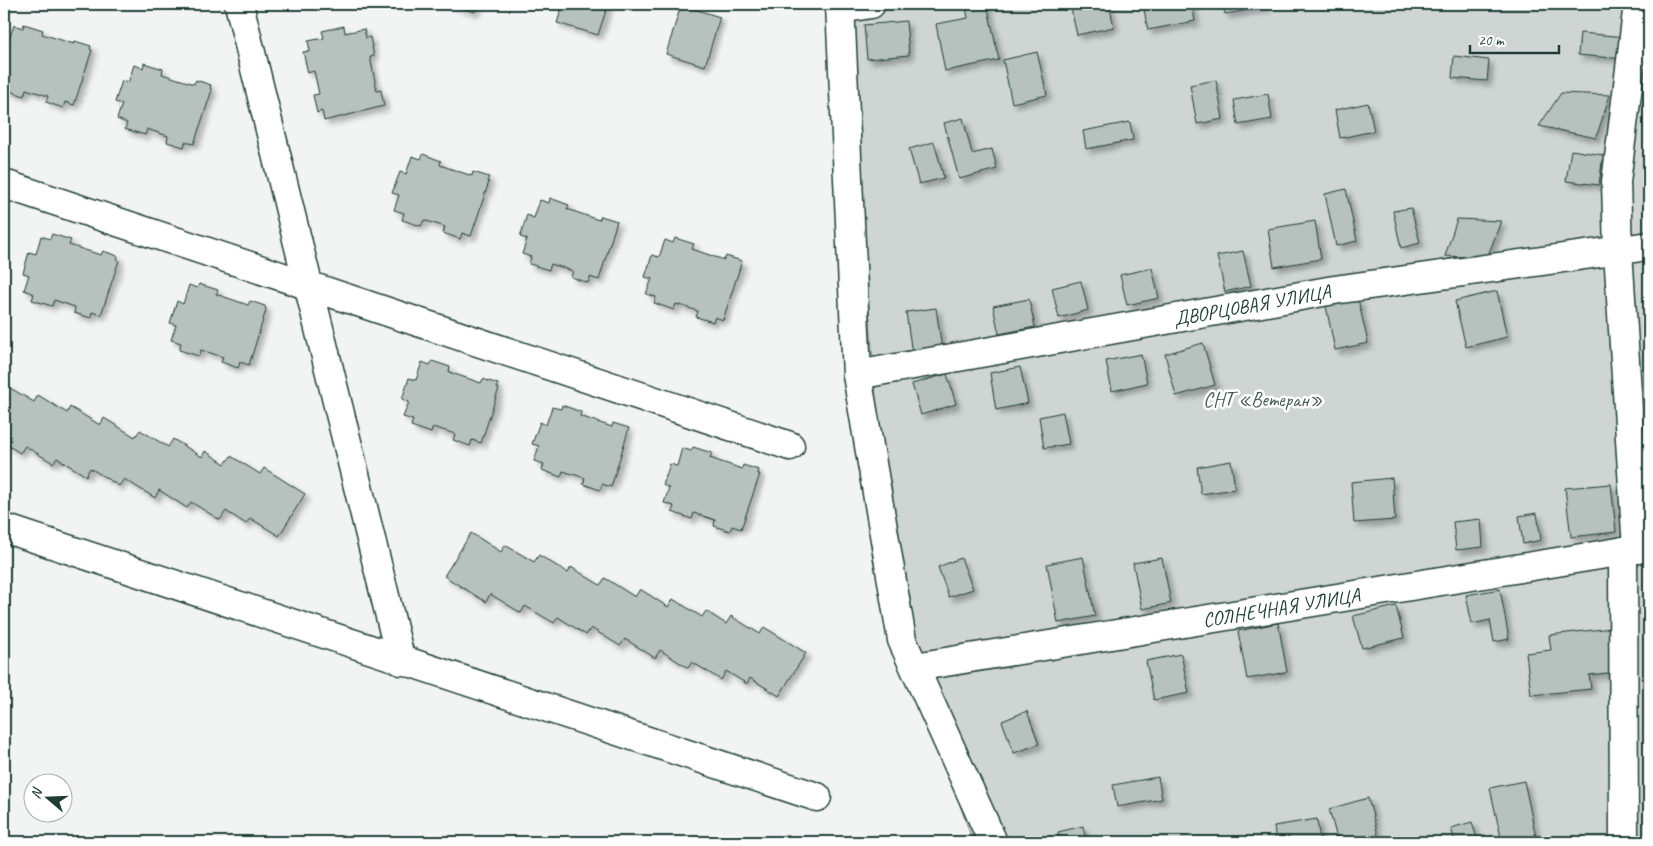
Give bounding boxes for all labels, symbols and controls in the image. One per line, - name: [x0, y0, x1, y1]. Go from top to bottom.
- scale bar: [1470, 22, 1559, 54]
- text: 20 m: [1478, 31, 1505, 50]
- street label: ДВОРЦОВАЯ УЛИЦА: [1171, 279, 1333, 331]
- park label: СНТ «Ветеран»: [1203, 387, 1323, 412]
- street label: СОЛНЕЧНАЯ УЛИЦА: [1201, 582, 1363, 633]
- north arrow: [22, 774, 72, 824]
- text: N: [27, 785, 46, 801]

